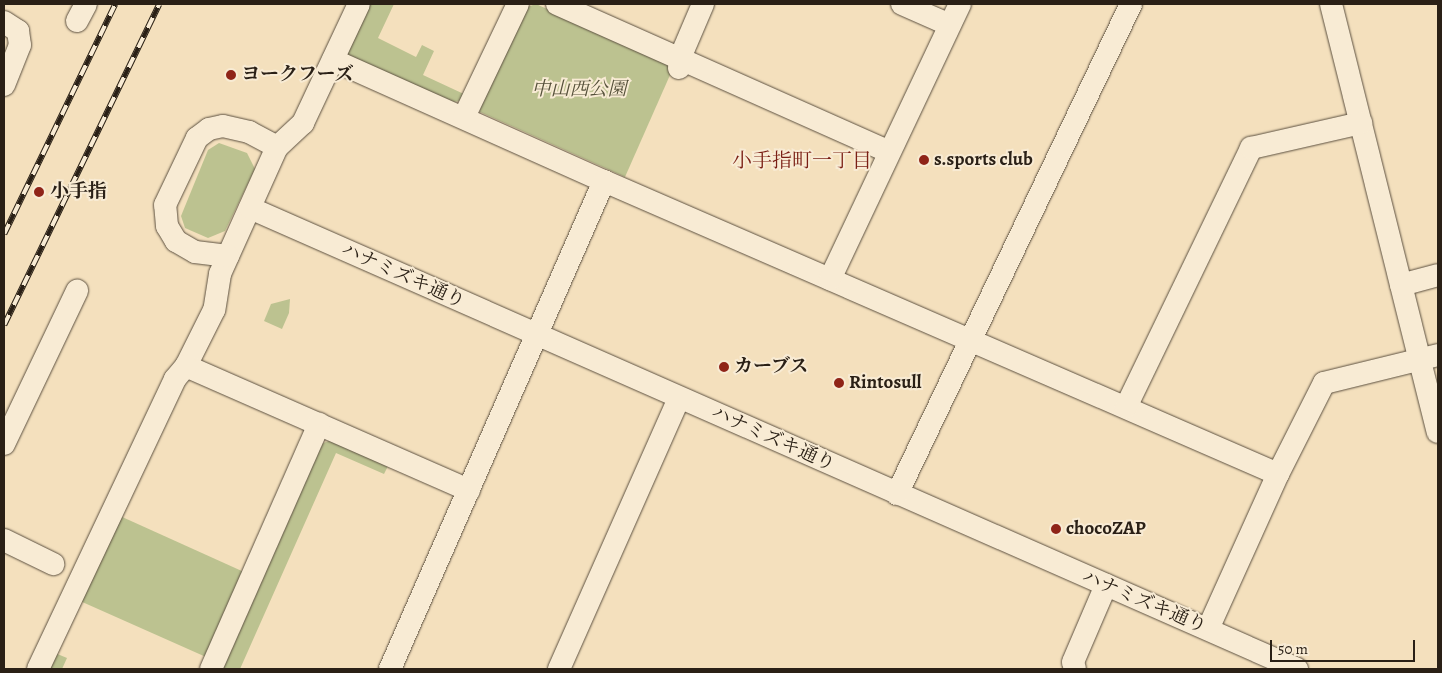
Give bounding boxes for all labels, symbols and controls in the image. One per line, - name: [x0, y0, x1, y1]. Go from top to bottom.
- place label: ヨークフーズ: [241, 64, 354, 86]
- marker: ヨークフーズ: [225, 69, 237, 81]
- park label: 中山西公園: [532, 79, 626, 101]
- district label: 小手指町一丁目: [732, 148, 872, 172]
- place label: s.sports club: [934, 149, 1033, 171]
- marker: s.sports club: [918, 154, 930, 166]
- place label: 小手指: [50, 181, 107, 203]
- marker: 小手指: [32, 185, 46, 199]
- street label: ハナミズキ通り: [338, 239, 468, 313]
- place label: カーブス: [734, 356, 810, 378]
- marker: カーブス: [718, 361, 730, 373]
- place label: Rintosull: [849, 372, 922, 394]
- marker: Rintosull: [833, 377, 845, 389]
- street label: ハナミズキ通り: [708, 402, 838, 476]
- place label: chocoZAP: [1066, 518, 1146, 540]
- marker: chocoZAP: [1050, 523, 1062, 535]
- street label: ハナミズキ通り: [1078, 566, 1210, 638]
- scale bar: [1272, 630, 1417, 662]
- text: 50 m: [1278, 639, 1308, 659]

